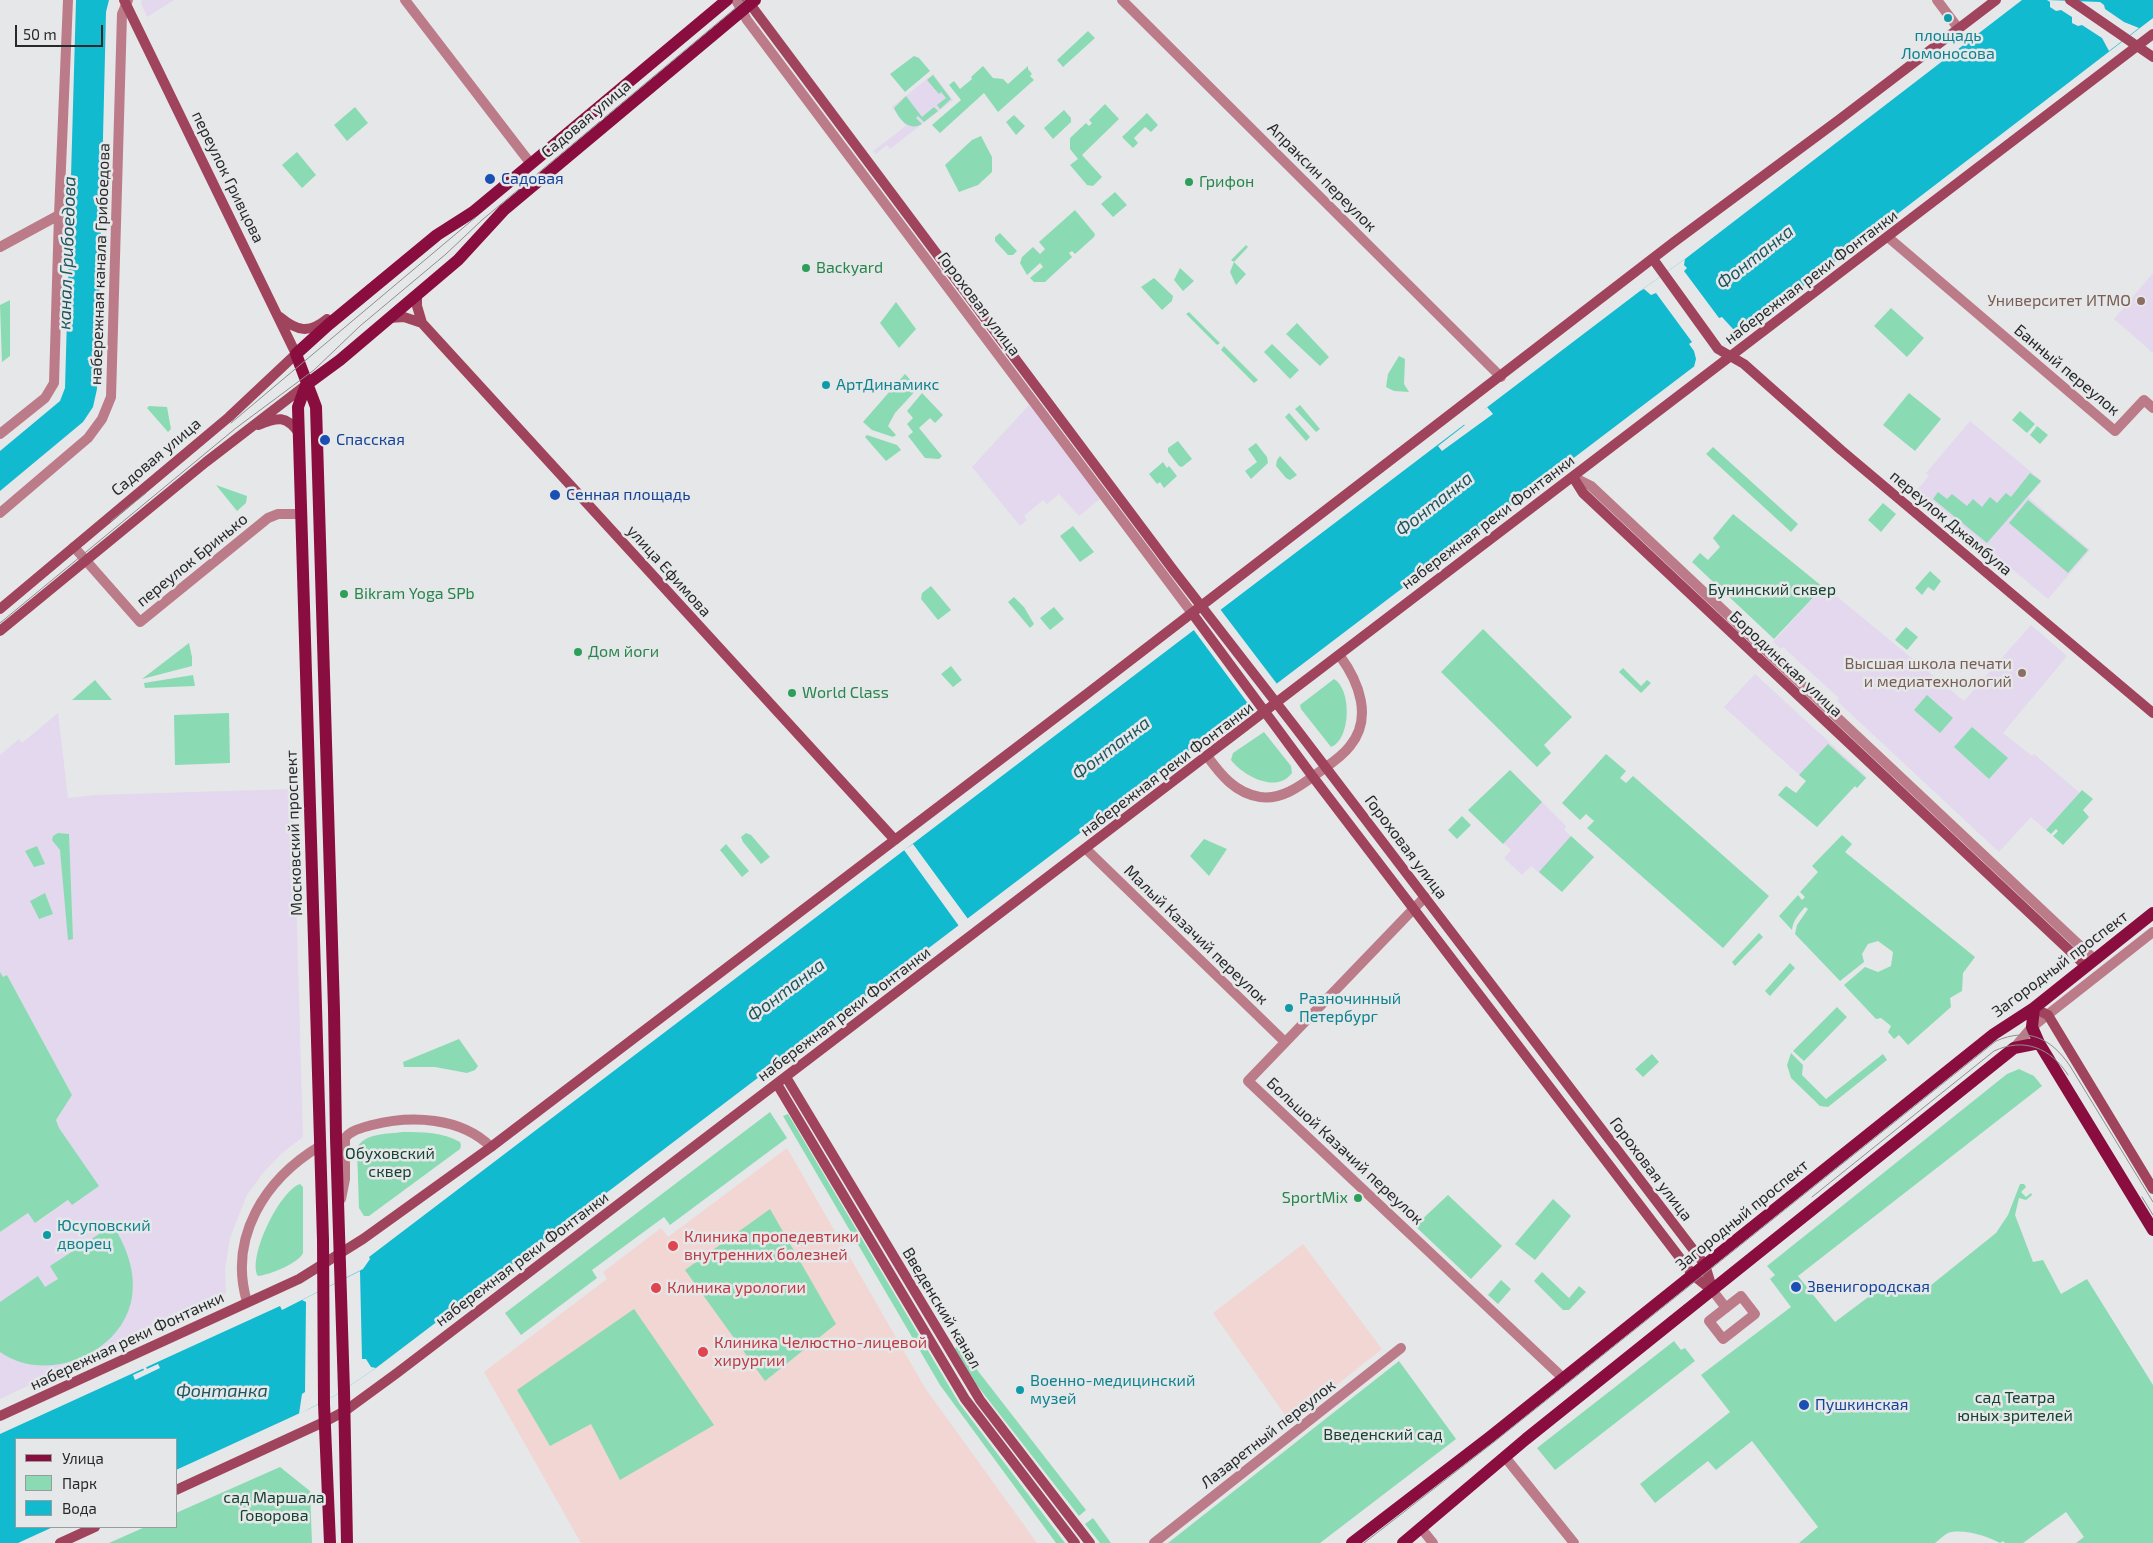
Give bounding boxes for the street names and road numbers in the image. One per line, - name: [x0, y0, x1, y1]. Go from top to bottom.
- street label: Садовая улица: [537, 76, 635, 162]
- street label: переулок Гривцова: [188, 108, 268, 246]
- street label: Апраксин переулок: [1263, 118, 1381, 236]
- street label: набережная канала Грибоедова: [86, 143, 114, 385]
- street label: набережная реки Фонтанки: [1721, 206, 1901, 348]
- street label: Гороховая улица: [934, 248, 1024, 360]
- street label: Банный переулок: [2010, 320, 2124, 420]
- street label: Садовая улица: [107, 414, 205, 500]
- street label: набережная реки Фонтанки: [1398, 451, 1578, 593]
- street label: переулок Джамбула: [1886, 466, 2016, 580]
- street label: переулок Бринько: [133, 509, 251, 611]
- street label: улица Ефимова: [623, 521, 715, 621]
- street label: Бородинская улица: [1726, 607, 1846, 721]
- street label: набережная реки Фонтанки: [1077, 698, 1257, 840]
- street label: Московский проспект: [282, 750, 306, 916]
- street label: Гороховая улица: [1361, 791, 1451, 903]
- street label: Малый Казачий переулок: [1120, 861, 1272, 1009]
- street label: Загородный проспект: [1988, 907, 2132, 1021]
- street label: набережная реки Фонтанки: [754, 943, 934, 1085]
- street label: Большой Казачий переулок: [1263, 1073, 1427, 1229]
- street label: Гороховая улица: [1606, 1113, 1696, 1225]
- street label: Загородный проспект: [1672, 1156, 1812, 1274]
- street label: набережная реки Фонтанки: [432, 1188, 612, 1330]
- street label: Введенский канал: [898, 1244, 986, 1372]
- street label: набережная реки Фонтанки: [27, 1288, 227, 1394]
- street label: Лазаретный переулок: [1197, 1375, 1339, 1493]

